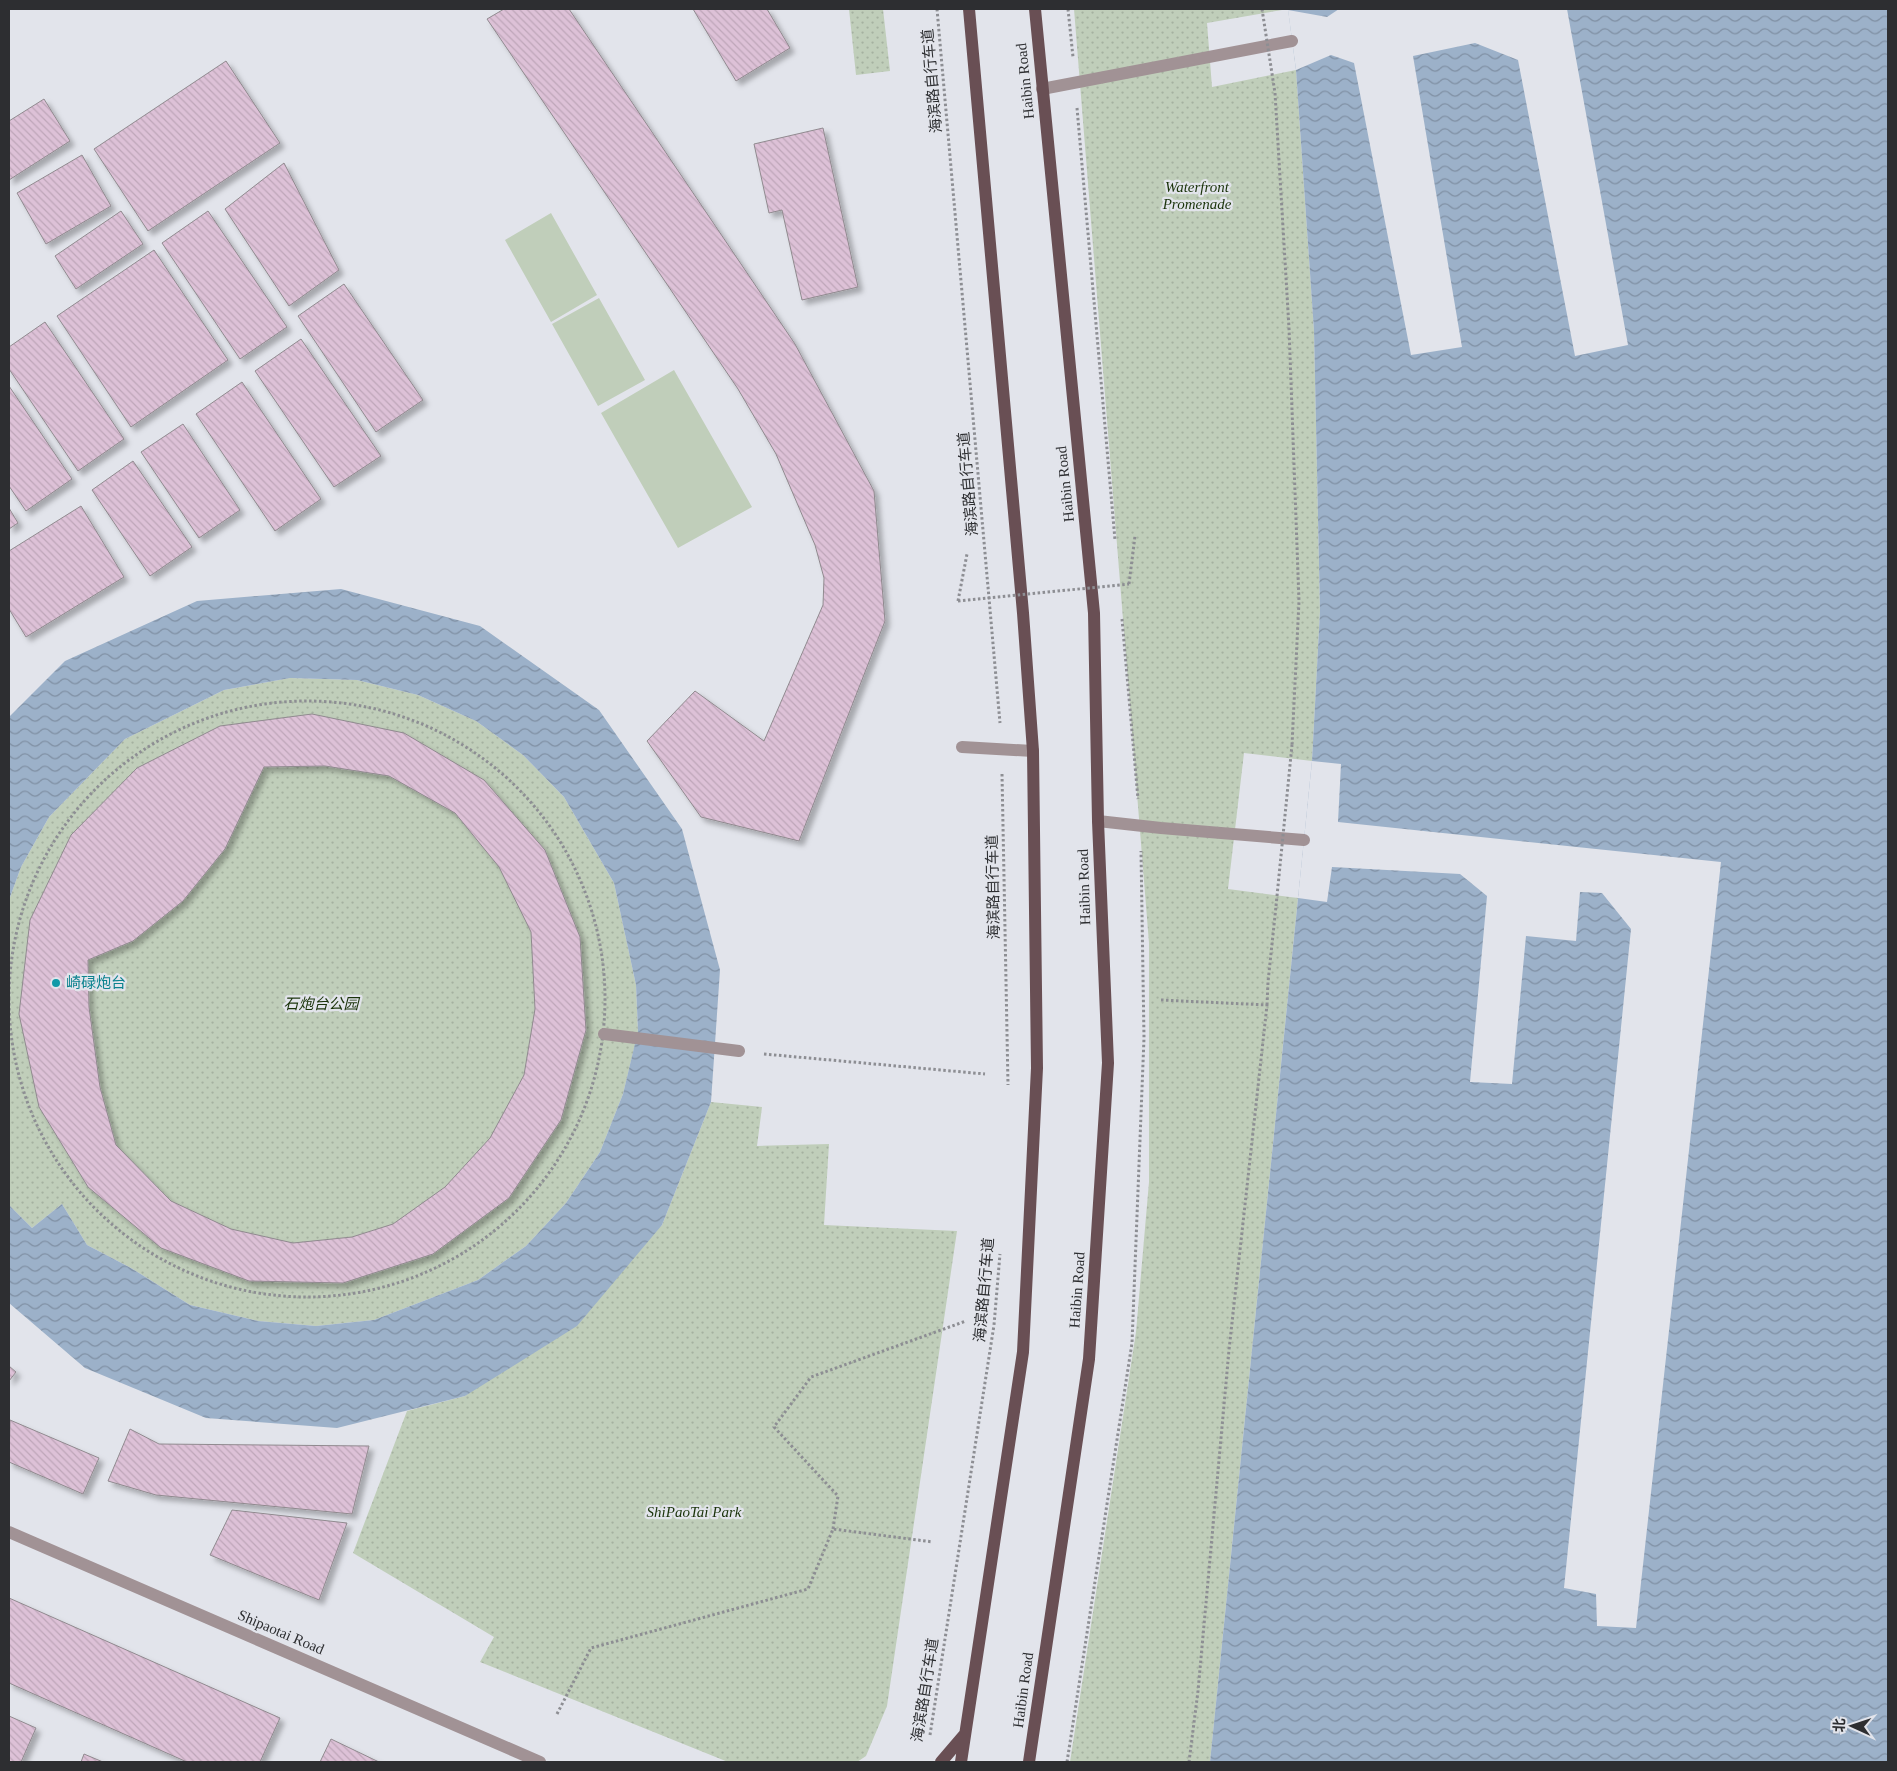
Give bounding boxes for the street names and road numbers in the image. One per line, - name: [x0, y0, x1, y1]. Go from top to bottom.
- street label: 海滨路自行车道: [919, 28, 945, 134]
- street label: Haibin Road: [1013, 42, 1037, 120]
- street label: 海滨路自行车道: [955, 431, 981, 537]
- street label: Haibin Road: [1053, 445, 1077, 523]
- street label: 海滨路自行车道: [984, 834, 1002, 940]
- street label: Haibin Road: [1075, 848, 1093, 925]
- street label: 海滨路自行车道: [971, 1237, 997, 1343]
- street label: Haibin Road: [1066, 1251, 1088, 1329]
- street label: Shipaotai Road: [235, 1607, 327, 1658]
- street label: 海滨路自行车道: [909, 1637, 941, 1743]
- street label: Haibin Road: [1010, 1651, 1036, 1729]

